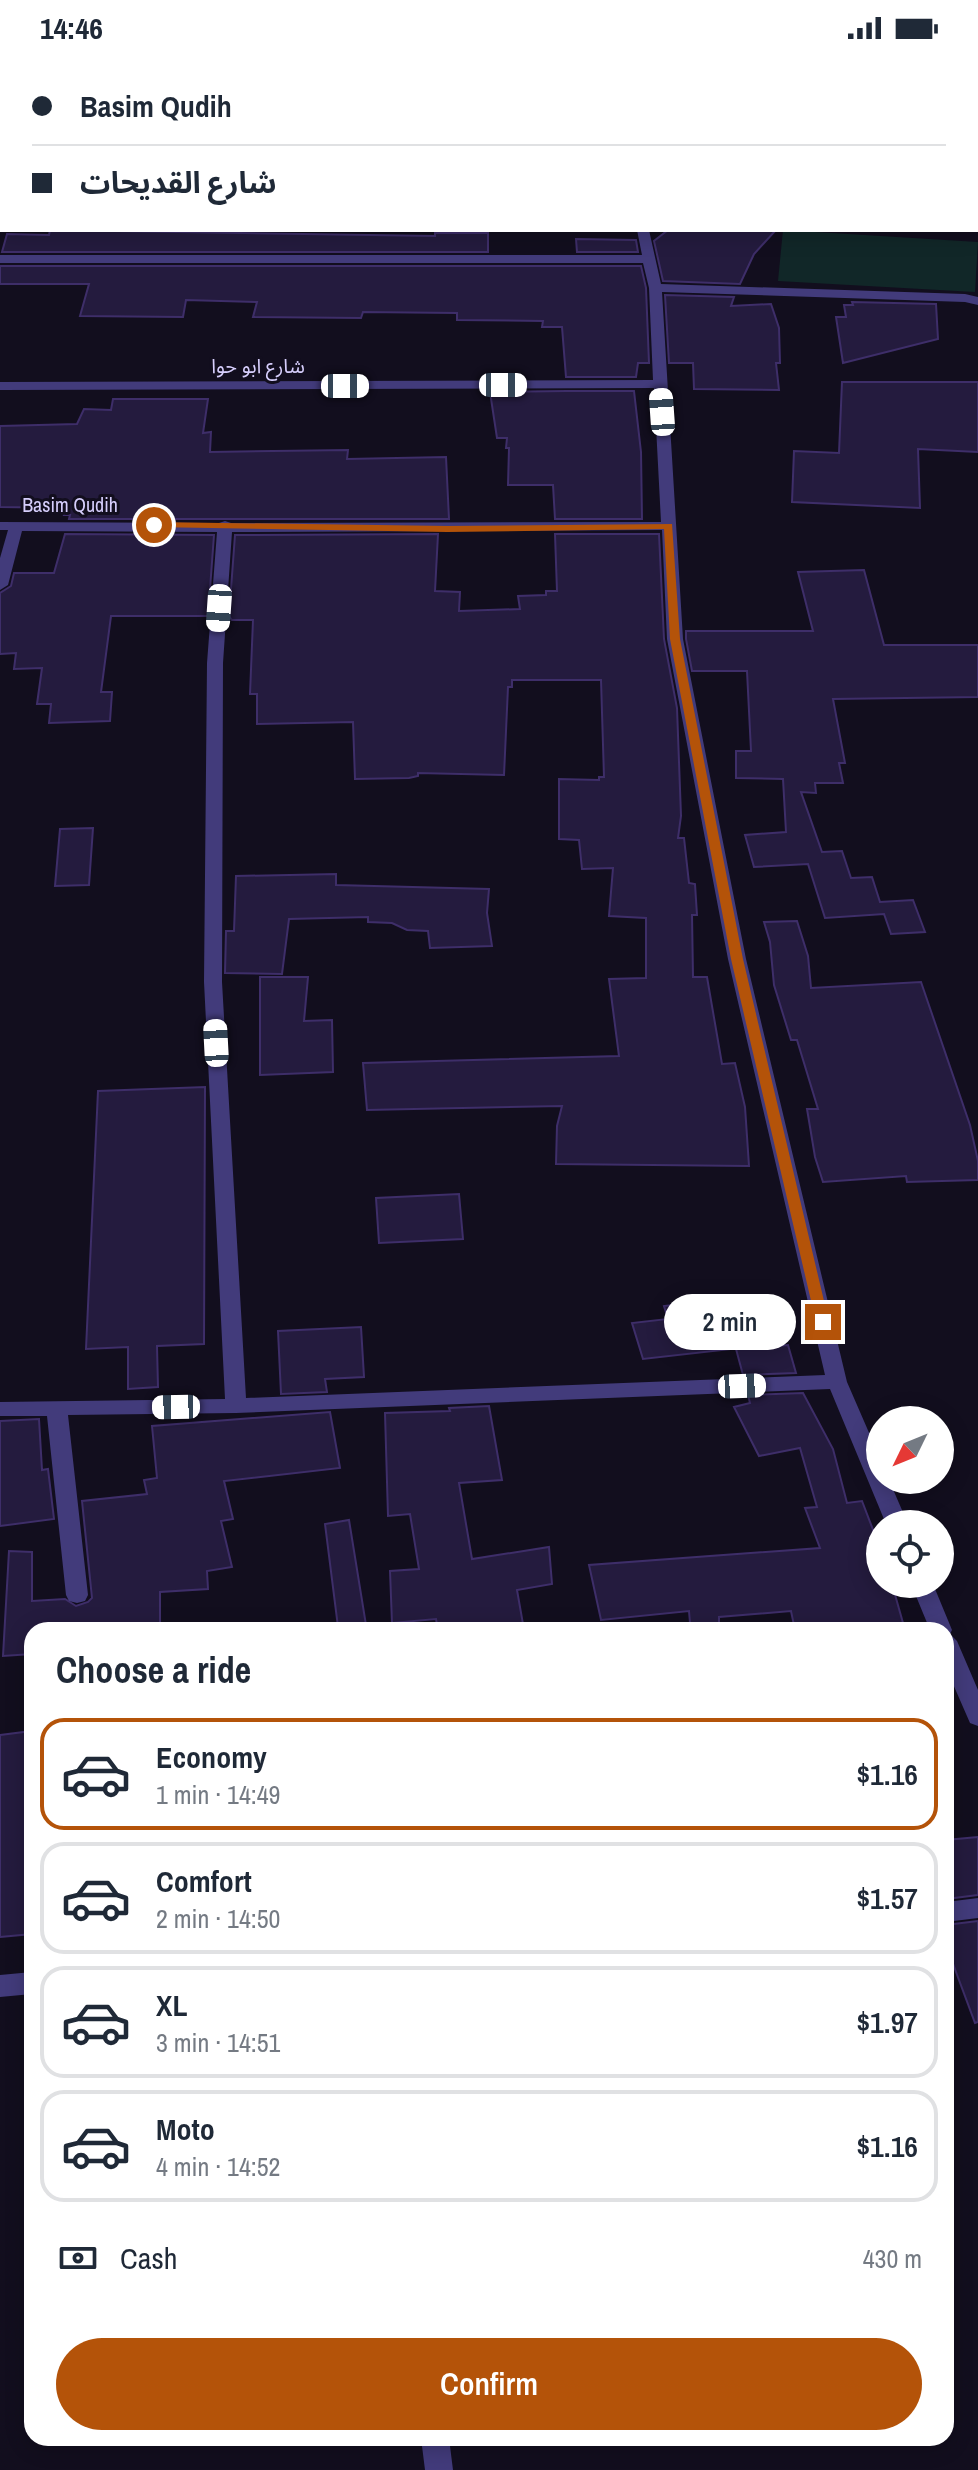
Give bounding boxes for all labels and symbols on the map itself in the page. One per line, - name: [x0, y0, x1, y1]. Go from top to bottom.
- street label: شارع ابو حوا: [211, 352, 305, 381]
- car: [479, 373, 527, 397]
- car: [321, 374, 369, 398]
- car: [648, 387, 676, 437]
- street label: Basim Qudih: [22, 491, 118, 518]
- route start: [136, 507, 172, 543]
- car: [205, 583, 233, 633]
- car: [203, 1018, 229, 1068]
- callout: 2 min: [663, 1294, 795, 1350]
- route end: [805, 1304, 841, 1340]
- car: [718, 1373, 766, 1399]
- car: [152, 1395, 200, 1419]
- north arrow: [866, 1406, 954, 1494]

